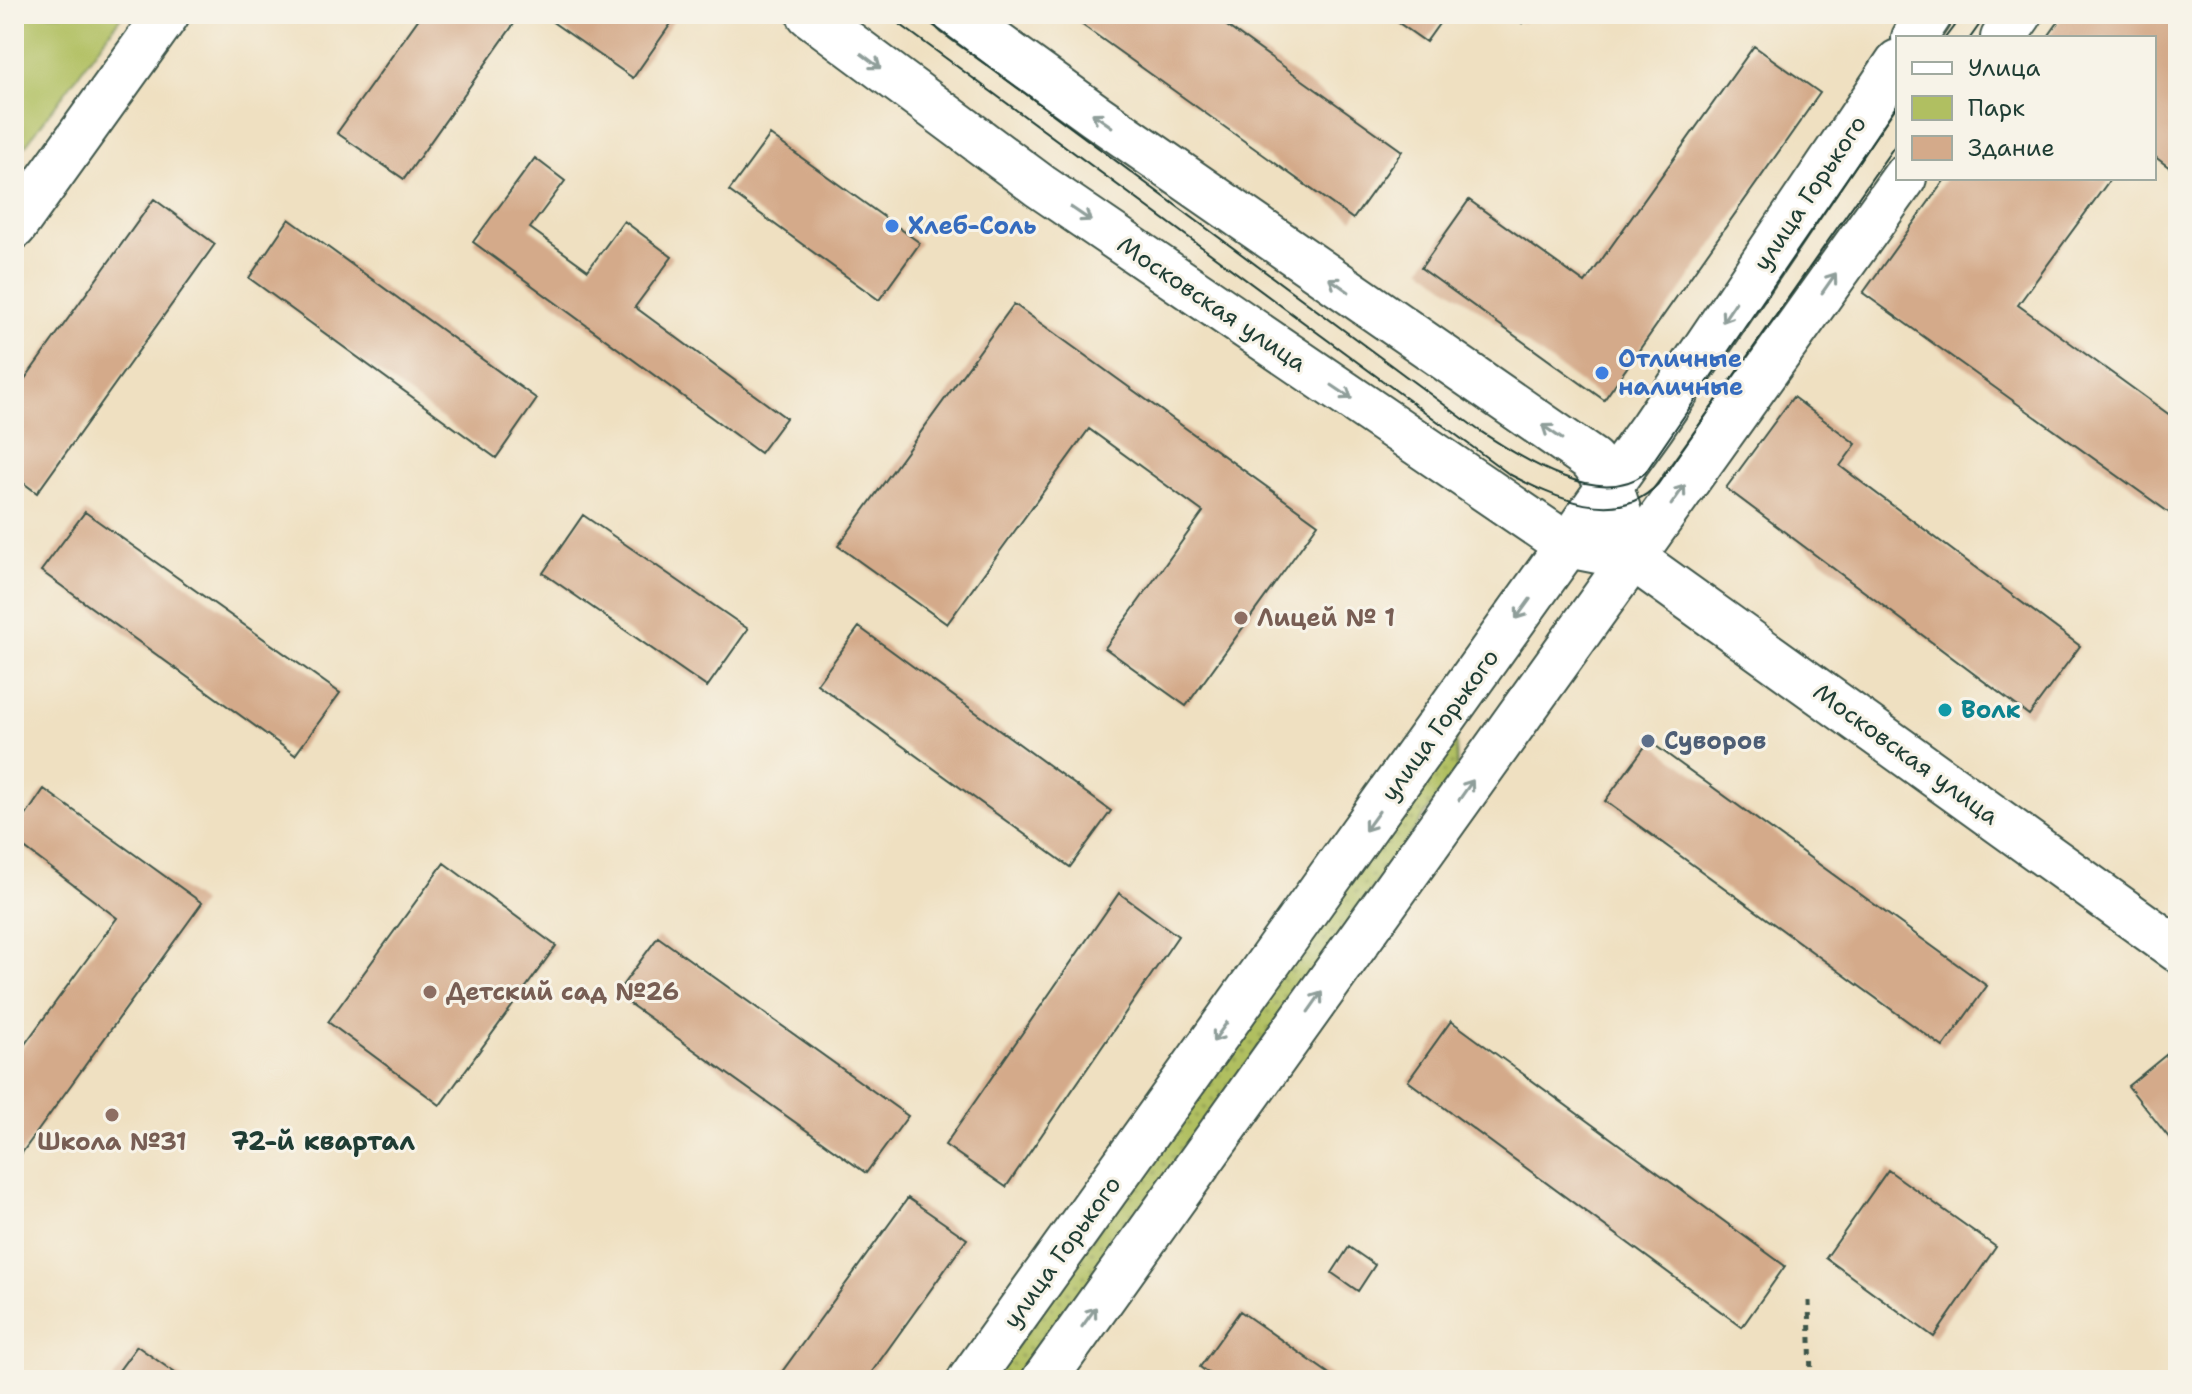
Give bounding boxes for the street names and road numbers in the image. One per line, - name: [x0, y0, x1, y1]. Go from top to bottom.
- street label: улица Горького: [1746, 109, 1874, 277]
- street label: Московская улица: [1111, 229, 1313, 379]
- street label: улица Горького: [1374, 642, 1506, 808]
- street label: Московская улица: [1807, 676, 2005, 832]
- street label: улица Горького: [996, 1169, 1128, 1335]

